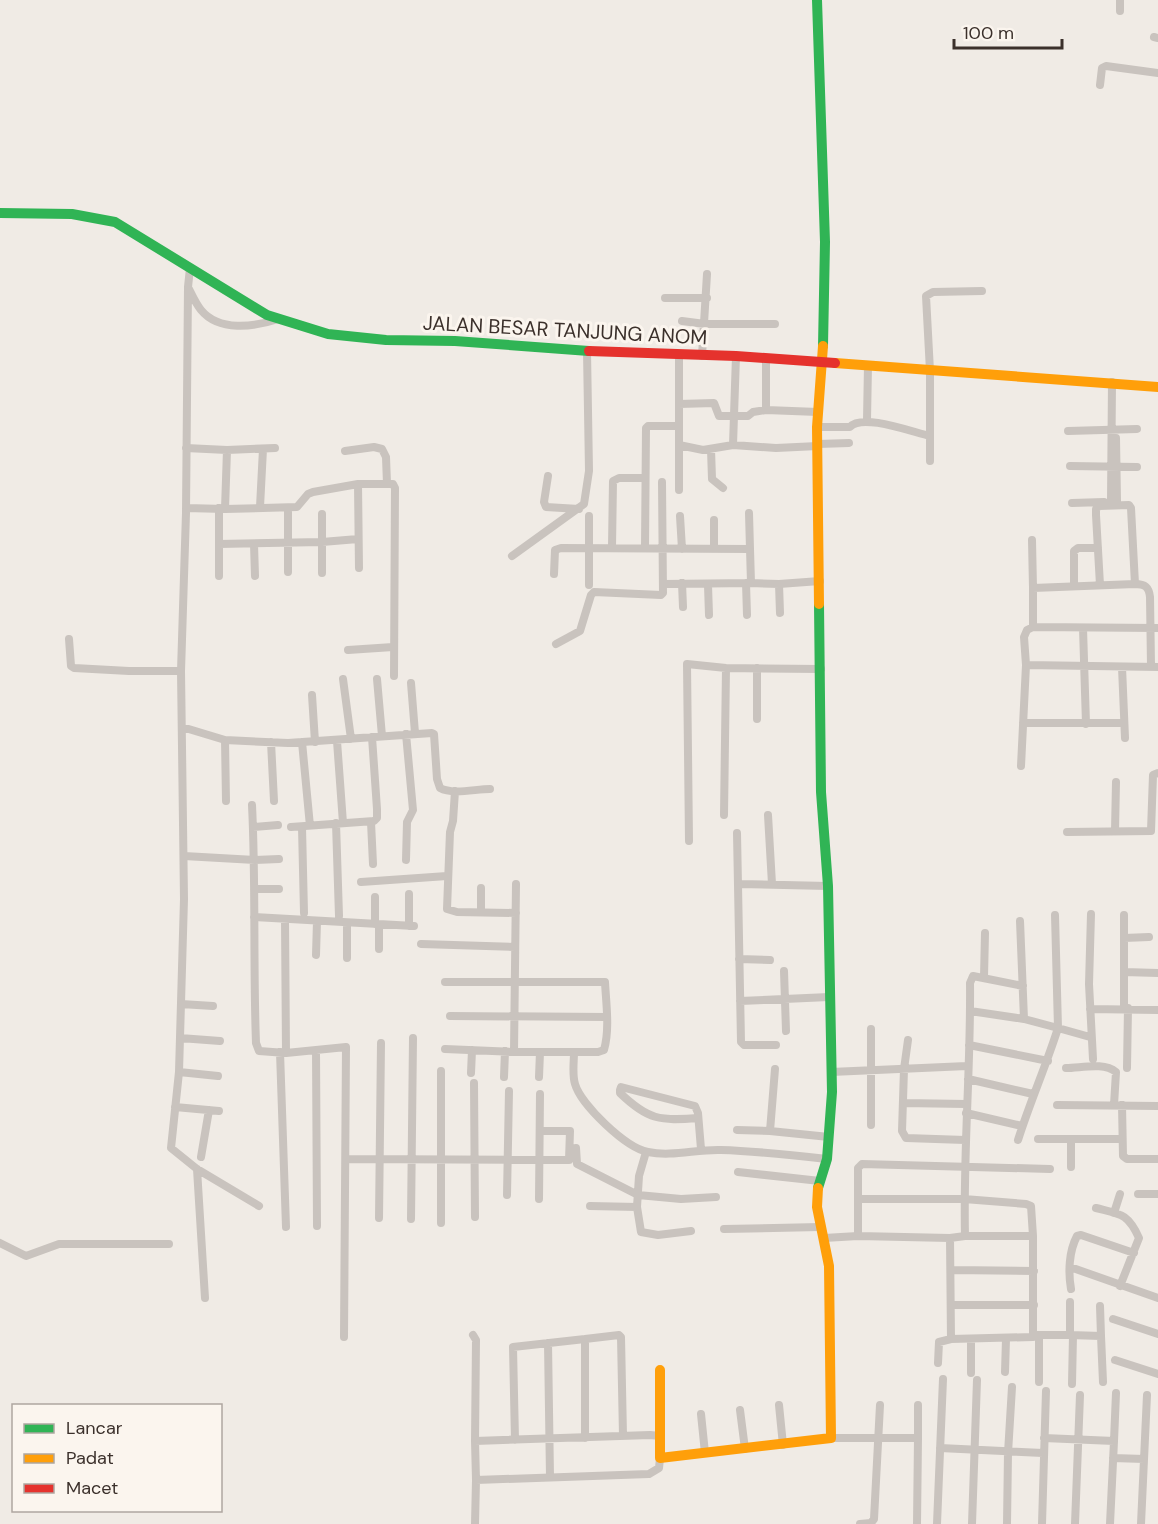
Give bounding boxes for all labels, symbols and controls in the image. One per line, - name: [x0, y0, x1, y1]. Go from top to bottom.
- scale bar: [954, 12, 1062, 50]
- text: 100 m: [963, 21, 1014, 45]
- street label: JALAN BESAR TANJUNG ANOM: [422, 310, 708, 350]
- legend: [12, 1404, 222, 1512]
- text: Lancar: [66, 1416, 123, 1440]
- text: Padat: [66, 1446, 114, 1470]
- text: Macet: [66, 1476, 118, 1500]

